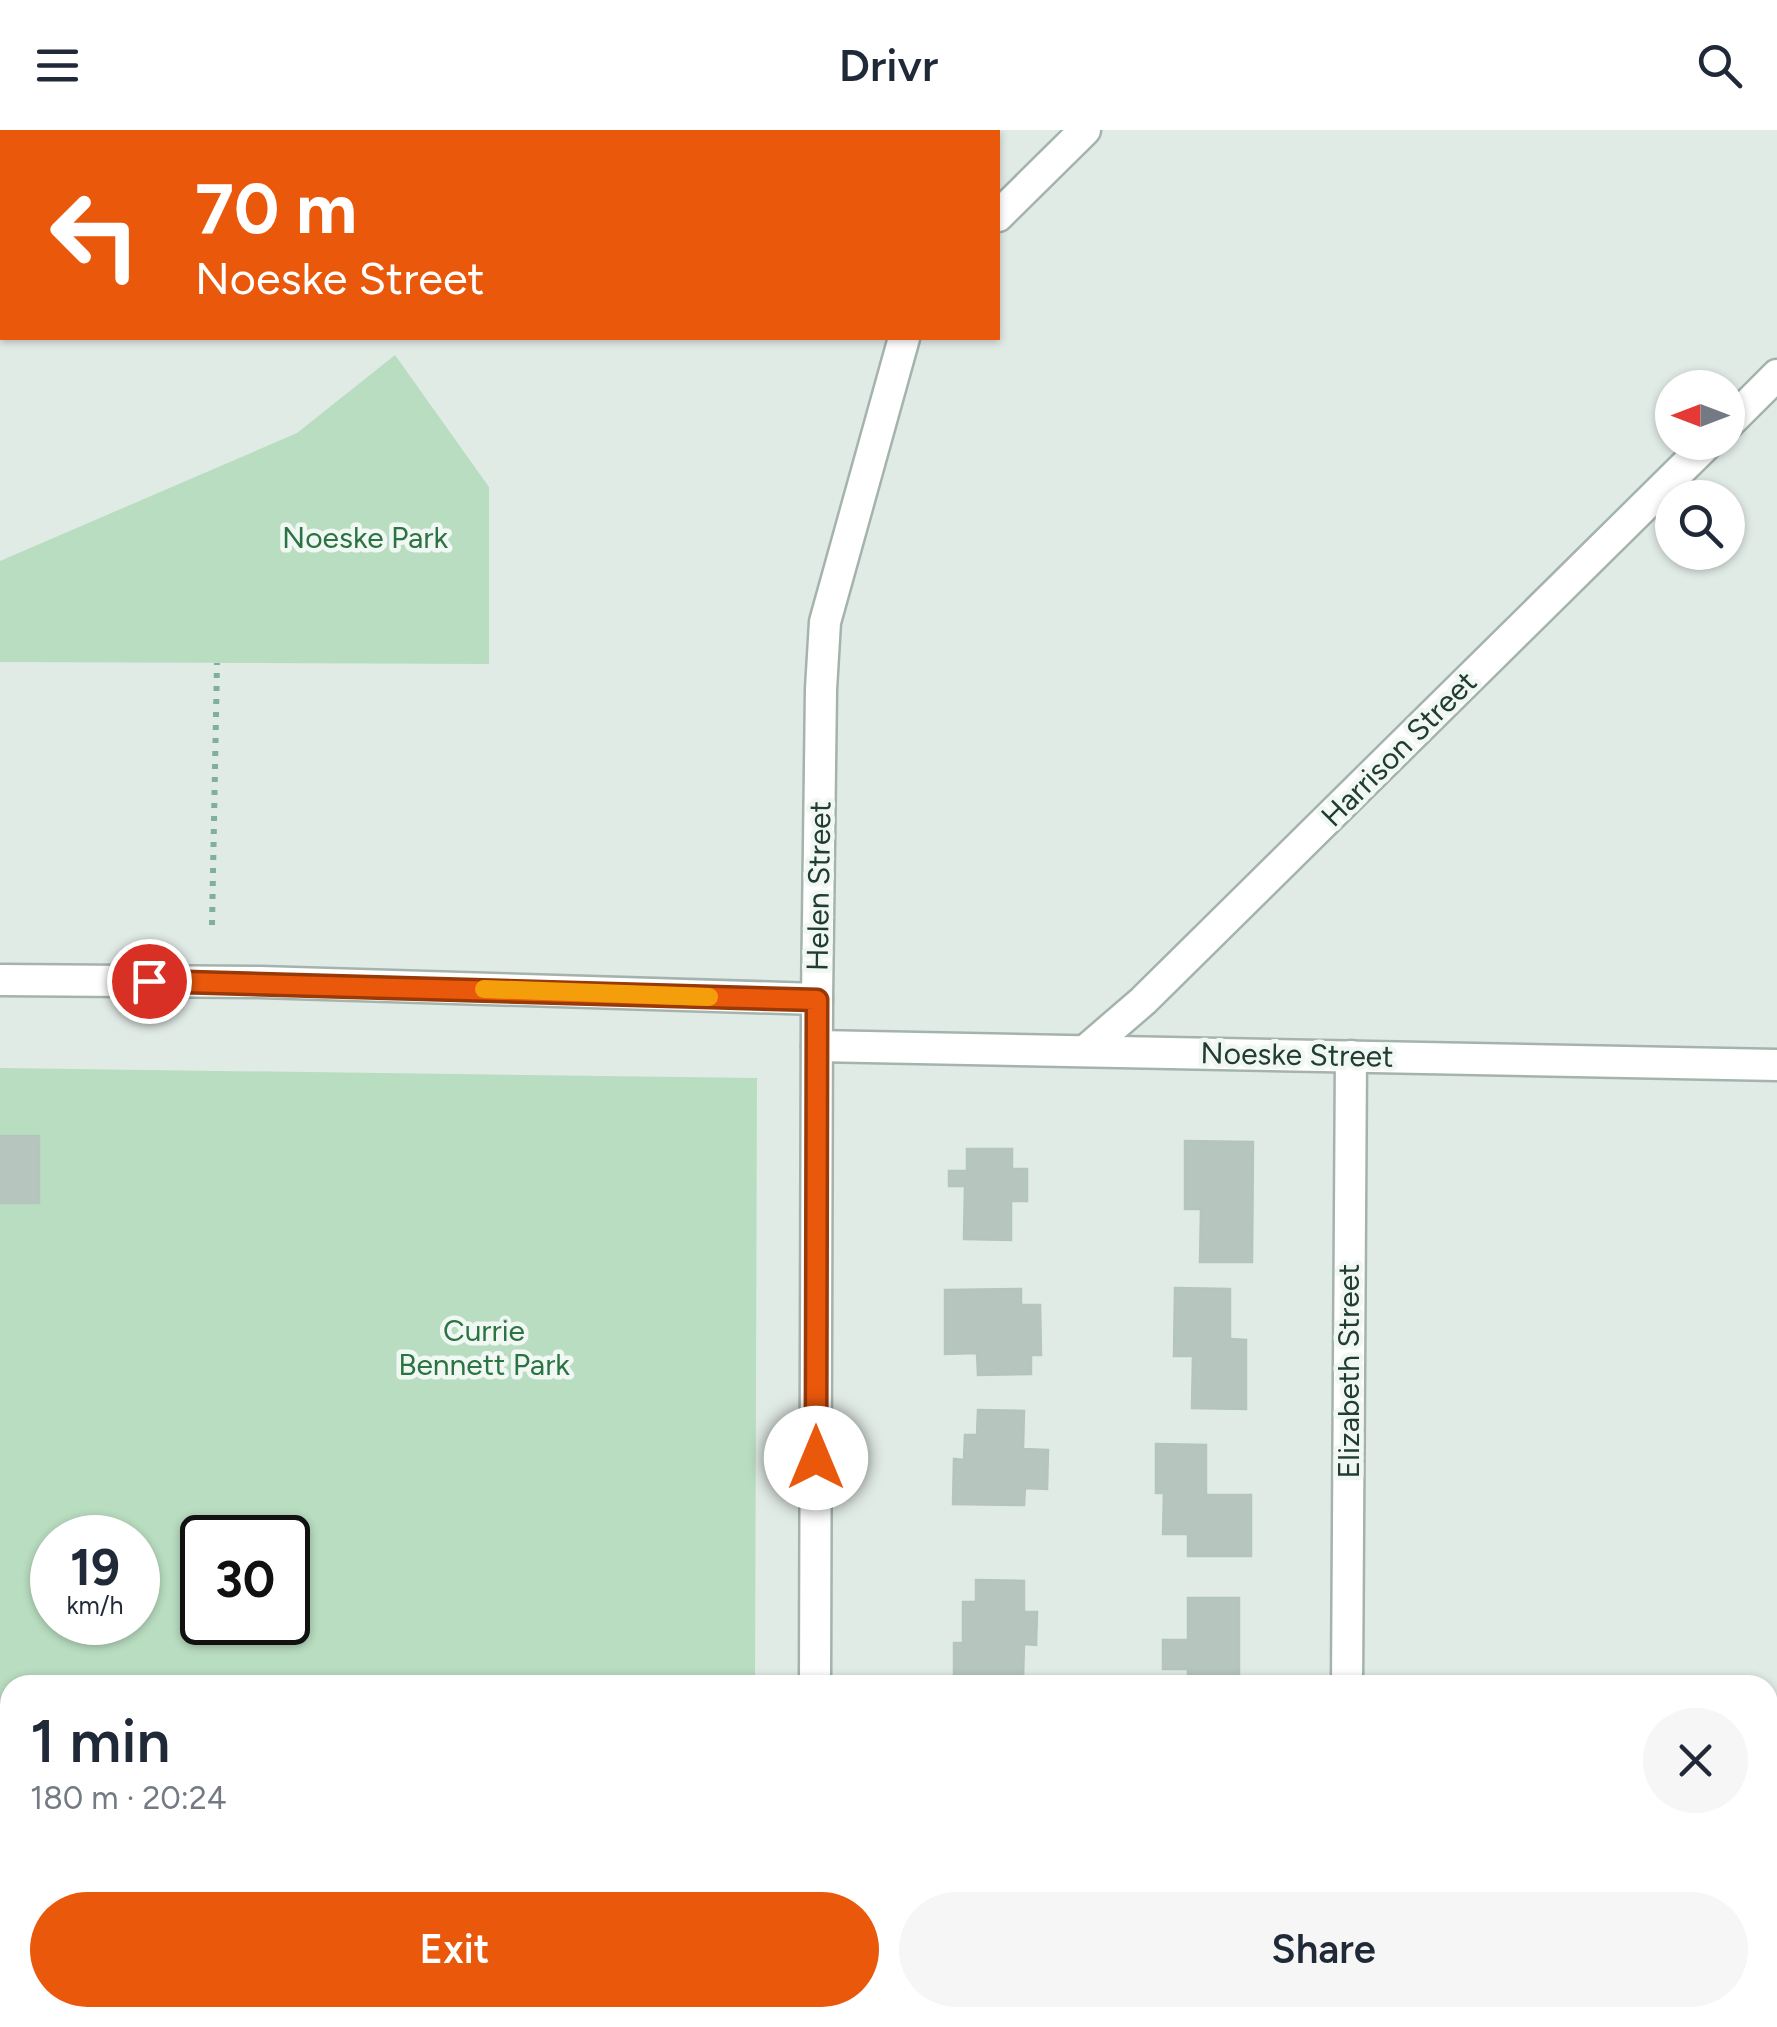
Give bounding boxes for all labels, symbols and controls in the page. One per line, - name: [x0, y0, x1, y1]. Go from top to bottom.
- icon: menu: [30, 38, 85, 93]
- text: Drivr: [839, 38, 938, 92]
- icon: search: [1692, 38, 1747, 93]
- text: 70 m: [195, 166, 357, 251]
- icon: left: [30, 170, 160, 300]
- text: Noeske Street: [195, 251, 485, 305]
- north arrow: [1655, 370, 1745, 460]
- map controls: [1655, 370, 1745, 570]
- button: search: [1655, 480, 1745, 570]
- park label: Noeske Park: [282, 519, 448, 556]
- street label: Harrison Street: [1313, 663, 1484, 834]
- street label: Helen Street: [799, 801, 838, 971]
- pin: [107, 939, 192, 1024]
- icon: arrive: [122, 954, 177, 1009]
- street label: Noeske Street: [1200, 1034, 1394, 1075]
- street label: Elizabeth Street: [1330, 1264, 1367, 1478]
- park label: Currie Bennett Park: [398, 1312, 570, 1383]
- position arrow: [764, 1406, 868, 1510]
- speed limit sign: 30: [180, 1515, 310, 1645]
- text: 19: [70, 1537, 120, 1598]
- text: km/h: [66, 1590, 124, 1620]
- text: 1 min: [30, 1705, 170, 1777]
- button: close: [1643, 1708, 1748, 1813]
- text: 180 m · 20:24: [30, 1779, 227, 1817]
- button: Exit: [30, 1892, 879, 2007]
- button: Share: [899, 1892, 1748, 2007]

